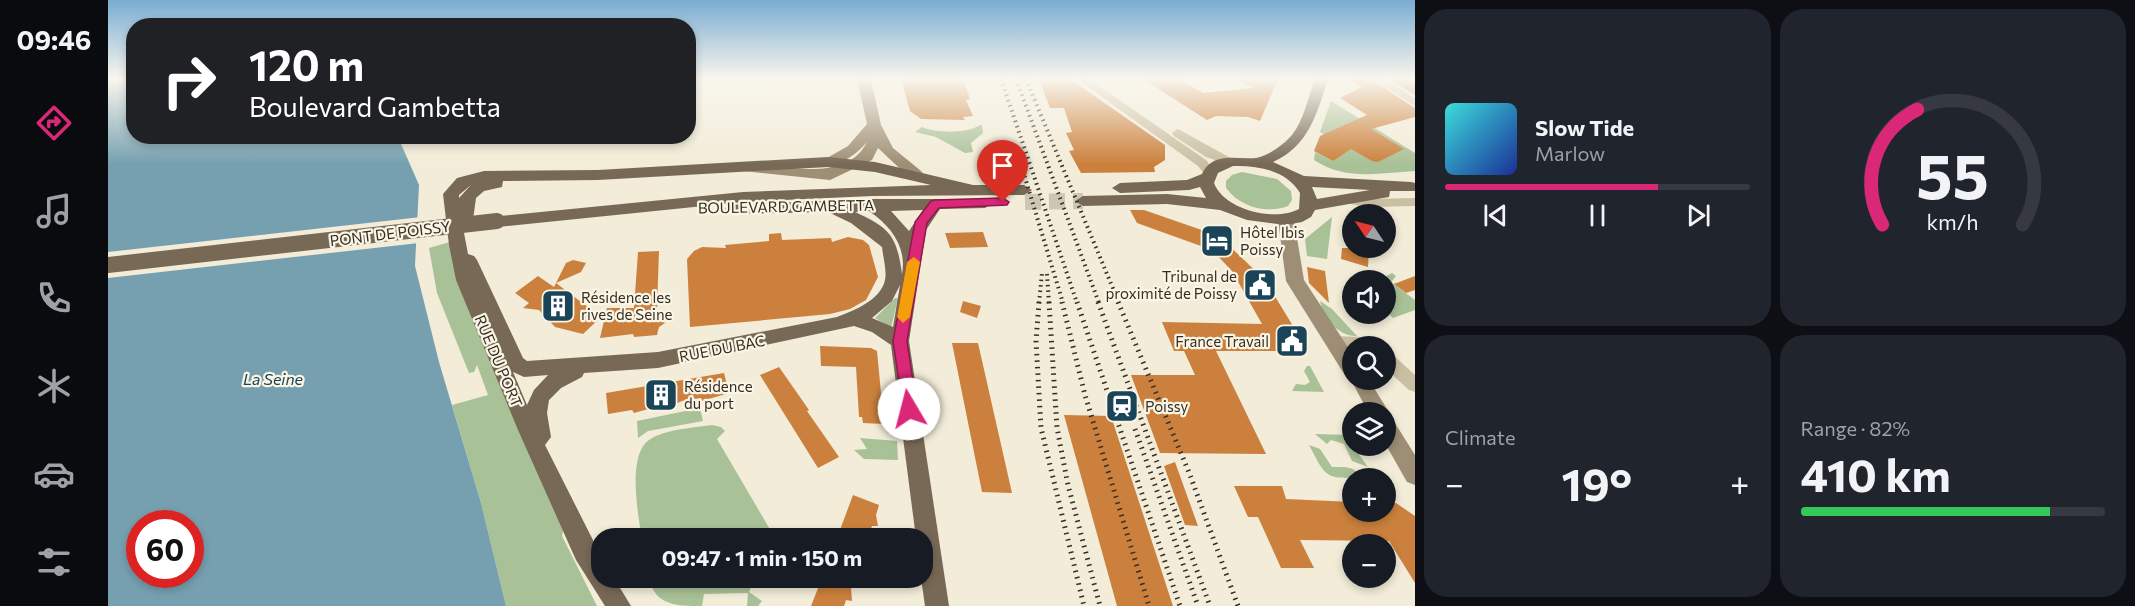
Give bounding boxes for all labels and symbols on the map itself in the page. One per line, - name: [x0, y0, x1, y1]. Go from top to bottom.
- pin: [977, 140, 1028, 202]
- street label: BOULEVARD GAMBETTA: [698, 195, 874, 217]
- north arrow: [1342, 204, 1396, 258]
- street label: PONT DE POISSY: [329, 217, 451, 249]
- hotel icon: Hôtel Ibis Poissy: [1199, 223, 1235, 259]
- place label: Hôtel Ibis Poissy: [1240, 223, 1305, 258]
- place label: Tribunal de proximité de Poissy: [1106, 267, 1237, 302]
- public building icon: Tribunal de proximité de Poissy: [1242, 267, 1278, 303]
- building icon: Résidence les rives de Seine: [540, 288, 576, 324]
- place label: Résidence les rives de Seine: [581, 288, 672, 323]
- street label: RUE DU PORT: [471, 312, 527, 410]
- public building icon: France Travail: [1274, 323, 1310, 359]
- street label: RUE DU BAC: [677, 331, 767, 365]
- place label: France Travail: [1175, 332, 1269, 350]
- water label: La Seine: [243, 369, 304, 388]
- building icon: Résidence du port: [643, 377, 679, 413]
- place label: Résidence du port: [684, 377, 753, 412]
- position arrow: [877, 377, 941, 441]
- station icon: Poissy: [1104, 388, 1140, 424]
- place label: Poissy: [1145, 397, 1188, 415]
- speed limit sign: 60: [126, 510, 204, 588]

